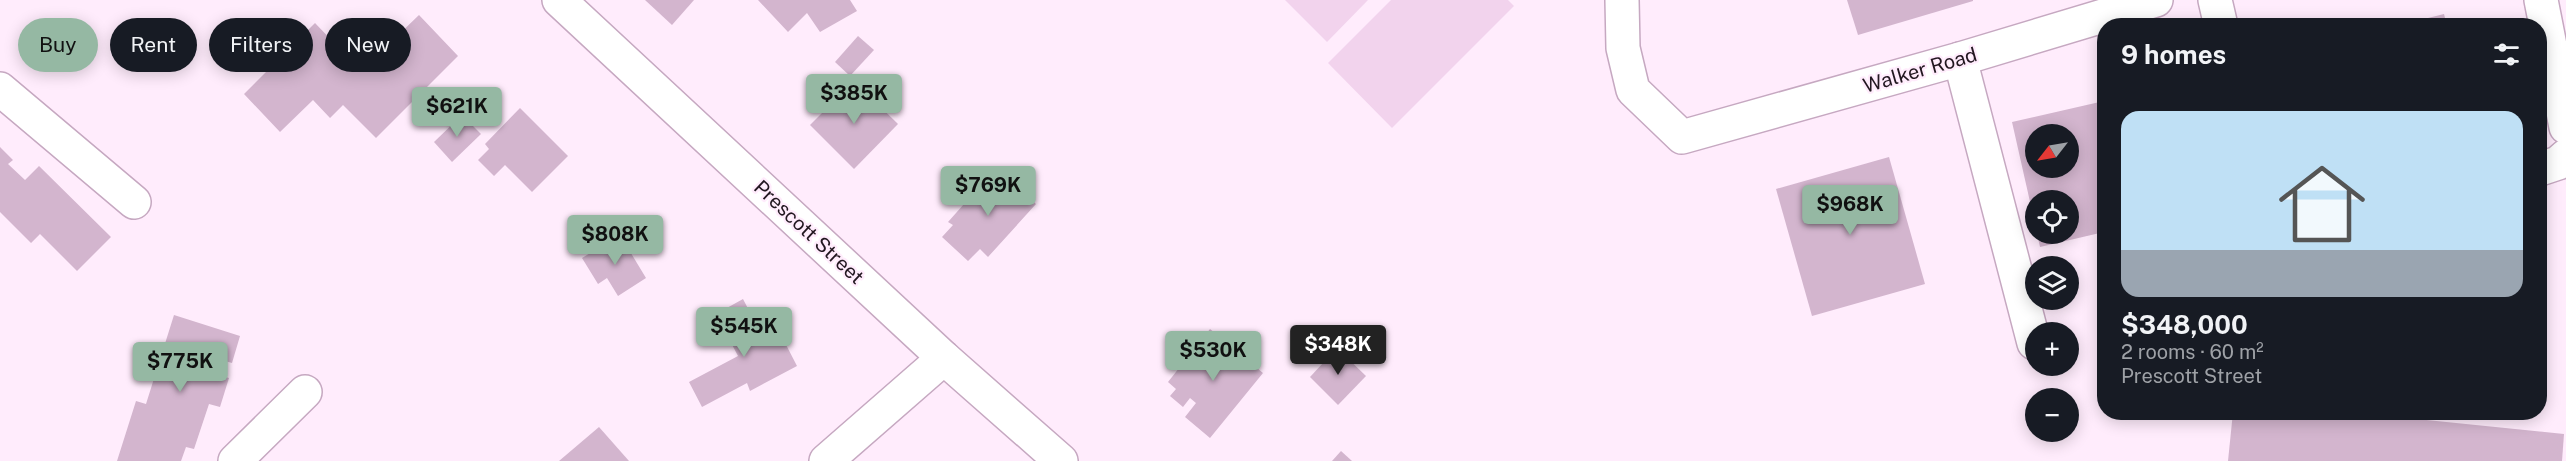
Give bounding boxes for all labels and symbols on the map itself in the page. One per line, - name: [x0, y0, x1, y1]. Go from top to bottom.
- street label: Walker Road: [1860, 42, 1980, 98]
- pin: $385K: [812, 74, 896, 125]
- pin: $621K: [415, 87, 499, 138]
- north arrow: [2025, 124, 2079, 178]
- pin: $769K: [946, 166, 1030, 217]
- street label: Prescott Street: [749, 175, 869, 289]
- pin: $968K: [1808, 185, 1892, 236]
- pin: $808K: [573, 215, 657, 266]
- pin: $545K: [702, 307, 786, 358]
- pin: $348K: [1296, 325, 1380, 376]
- pin: $530K: [1171, 331, 1255, 382]
- pin: $775K: [138, 342, 222, 393]

